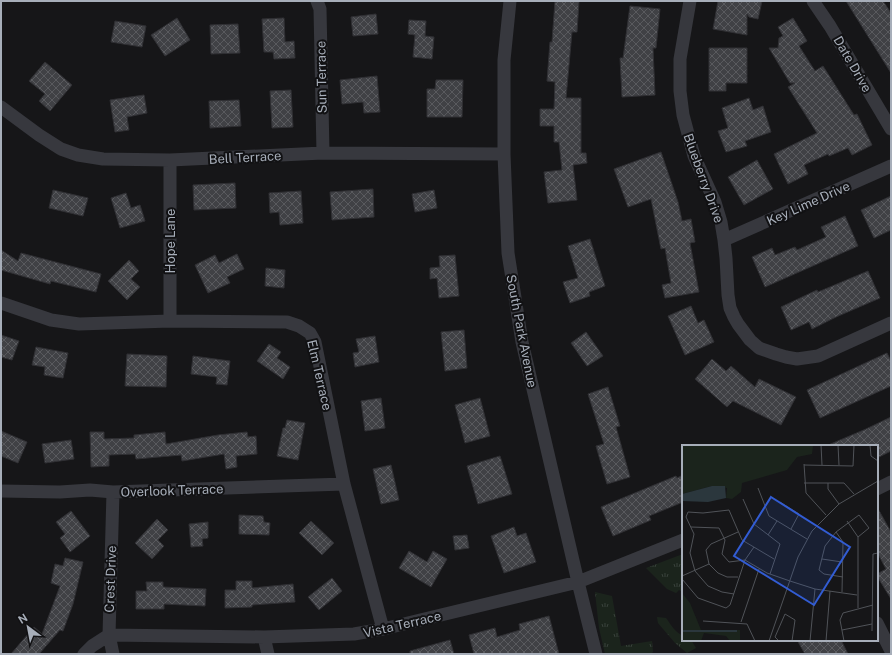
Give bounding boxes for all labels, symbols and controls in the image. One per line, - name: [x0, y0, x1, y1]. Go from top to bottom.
- street label: Date Drive: [830, 33, 875, 95]
- street label: Sun Terrace: [313, 41, 330, 113]
- street label: Blueberry Drive: [680, 131, 727, 225]
- street label: Bell Terrace: [208, 148, 282, 167]
- street label: Key Lime Drive: [764, 178, 852, 229]
- street label: Hope Lane: [163, 209, 178, 273]
- street label: South Park Avenue: [503, 273, 540, 389]
- street label: Elm Terrace: [304, 338, 335, 412]
- inset map: [682, 445, 878, 641]
- street label: Overlook Terrace: [120, 481, 224, 500]
- street label: Crest Drive: [102, 545, 119, 613]
- north arrow: [8, 607, 48, 647]
- street label: Vista Terrace: [362, 608, 443, 641]
- text: N: [16, 611, 30, 626]

